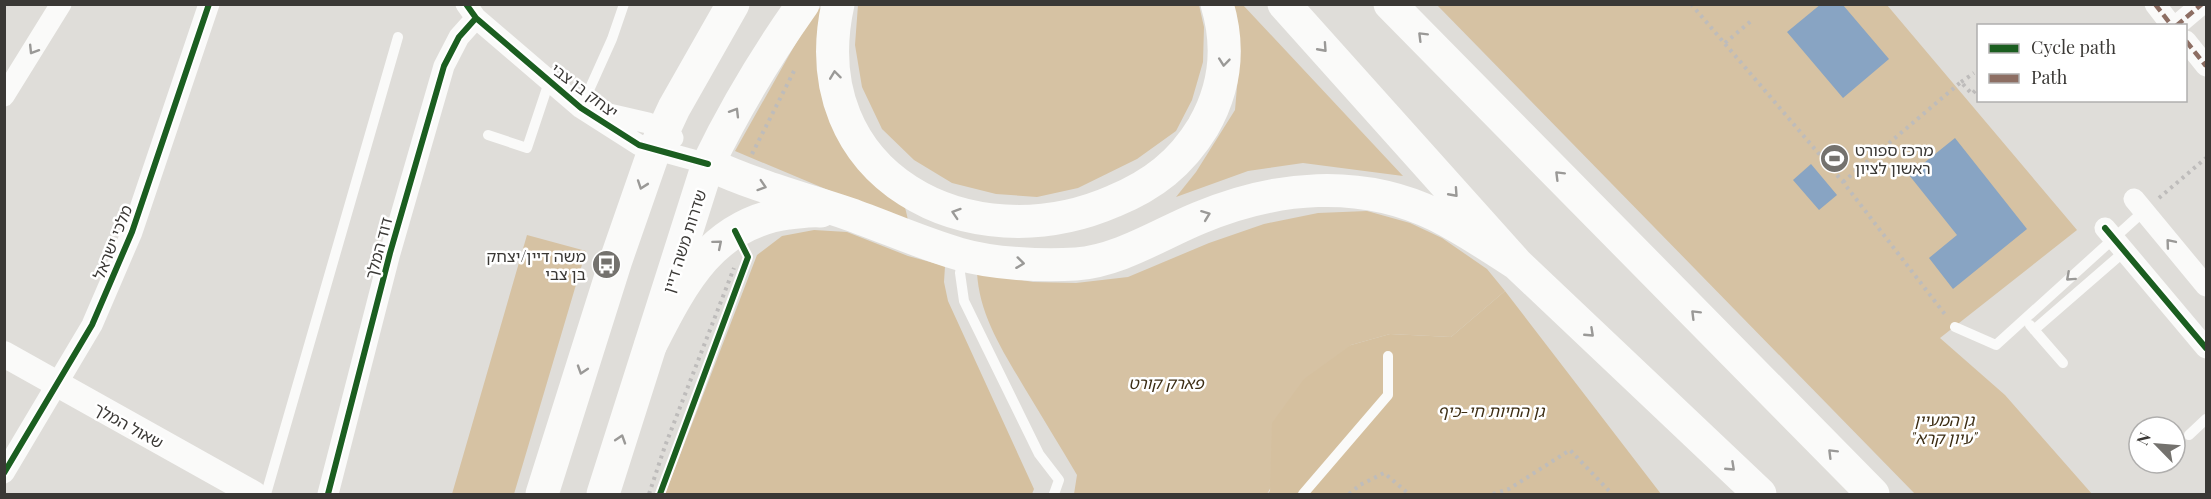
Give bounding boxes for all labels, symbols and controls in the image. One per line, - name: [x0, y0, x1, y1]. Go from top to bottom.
- legend: [1977, 24, 2187, 102]
- one-way arrow: [1418, 33, 1429, 44]
- text: Cycle path: [2031, 35, 2116, 59]
- one-way arrow: [1316, 41, 1327, 52]
- one-way arrow: [28, 44, 40, 54]
- one-way arrow: [1218, 57, 1231, 67]
- street label: יצחק בן צבי: [547, 58, 623, 122]
- text: Path: [2031, 65, 2068, 89]
- one-way arrow: [829, 71, 842, 80]
- one-way arrow: [728, 108, 739, 118]
- place label: מרכז ספורט ראשון לציון: [1855, 139, 1934, 178]
- sports icon: מרכז ספורט ראשון לציון: [1818, 142, 1850, 174]
- one-way arrow: [1555, 172, 1566, 183]
- one-way arrow: [756, 178, 767, 191]
- one-way arrow: [637, 179, 649, 190]
- one-way arrow: [1446, 186, 1457, 197]
- street label: שדרות משה דיין: [657, 187, 711, 295]
- street label: מלכי ישראל: [88, 202, 136, 282]
- one-way arrow: [951, 208, 962, 220]
- one-way arrow: [1200, 210, 1211, 223]
- street label: דוד המלך: [360, 214, 396, 281]
- one-way arrow: [2167, 238, 2178, 249]
- one-way arrow: [711, 240, 722, 251]
- place label: משה דיין/יצחק בן צבי: [486, 245, 586, 284]
- bus stop icon: משה דיין/יצחק בן צבי: [591, 248, 623, 280]
- one-way arrow: [1016, 256, 1025, 269]
- one-way arrow: [2066, 270, 2077, 281]
- one-way arrow: [1692, 310, 1703, 321]
- one-way arrow: [1582, 325, 1593, 336]
- one-way arrow: [577, 364, 589, 375]
- park label: פארק קורט: [1128, 372, 1205, 393]
- street label: שאול המלך: [91, 397, 167, 453]
- park label: גן החיות חי-כיף: [1438, 400, 1545, 421]
- park label: גן המעיין "עיון קרא": [1911, 409, 1978, 448]
- north arrow: [2127, 415, 2187, 475]
- text: N: [2131, 428, 2155, 448]
- one-way arrow: [614, 434, 626, 445]
- one-way arrow: [1829, 449, 1840, 460]
- one-way arrow: [1724, 460, 1735, 471]

